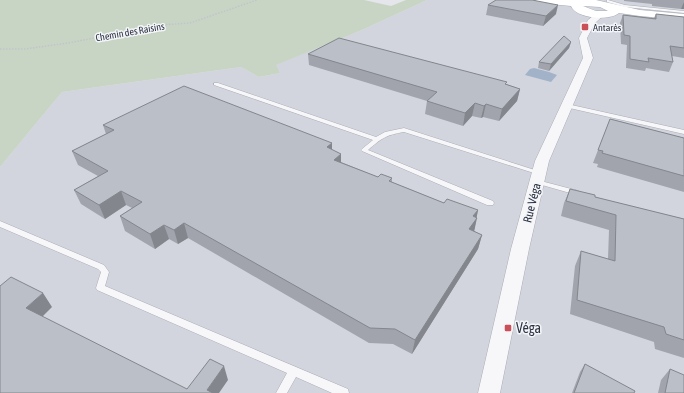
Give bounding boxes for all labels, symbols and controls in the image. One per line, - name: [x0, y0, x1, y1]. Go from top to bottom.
- street label: Chemin des Raisins: [95, 20, 166, 43]
- marker: Antarès: [580, 22, 590, 32]
- place label: Antarès: [593, 22, 622, 33]
- street label: Rue Véga: [520, 182, 544, 224]
- place label: Véga: [516, 320, 541, 336]
- marker: Véga: [503, 323, 513, 333]

